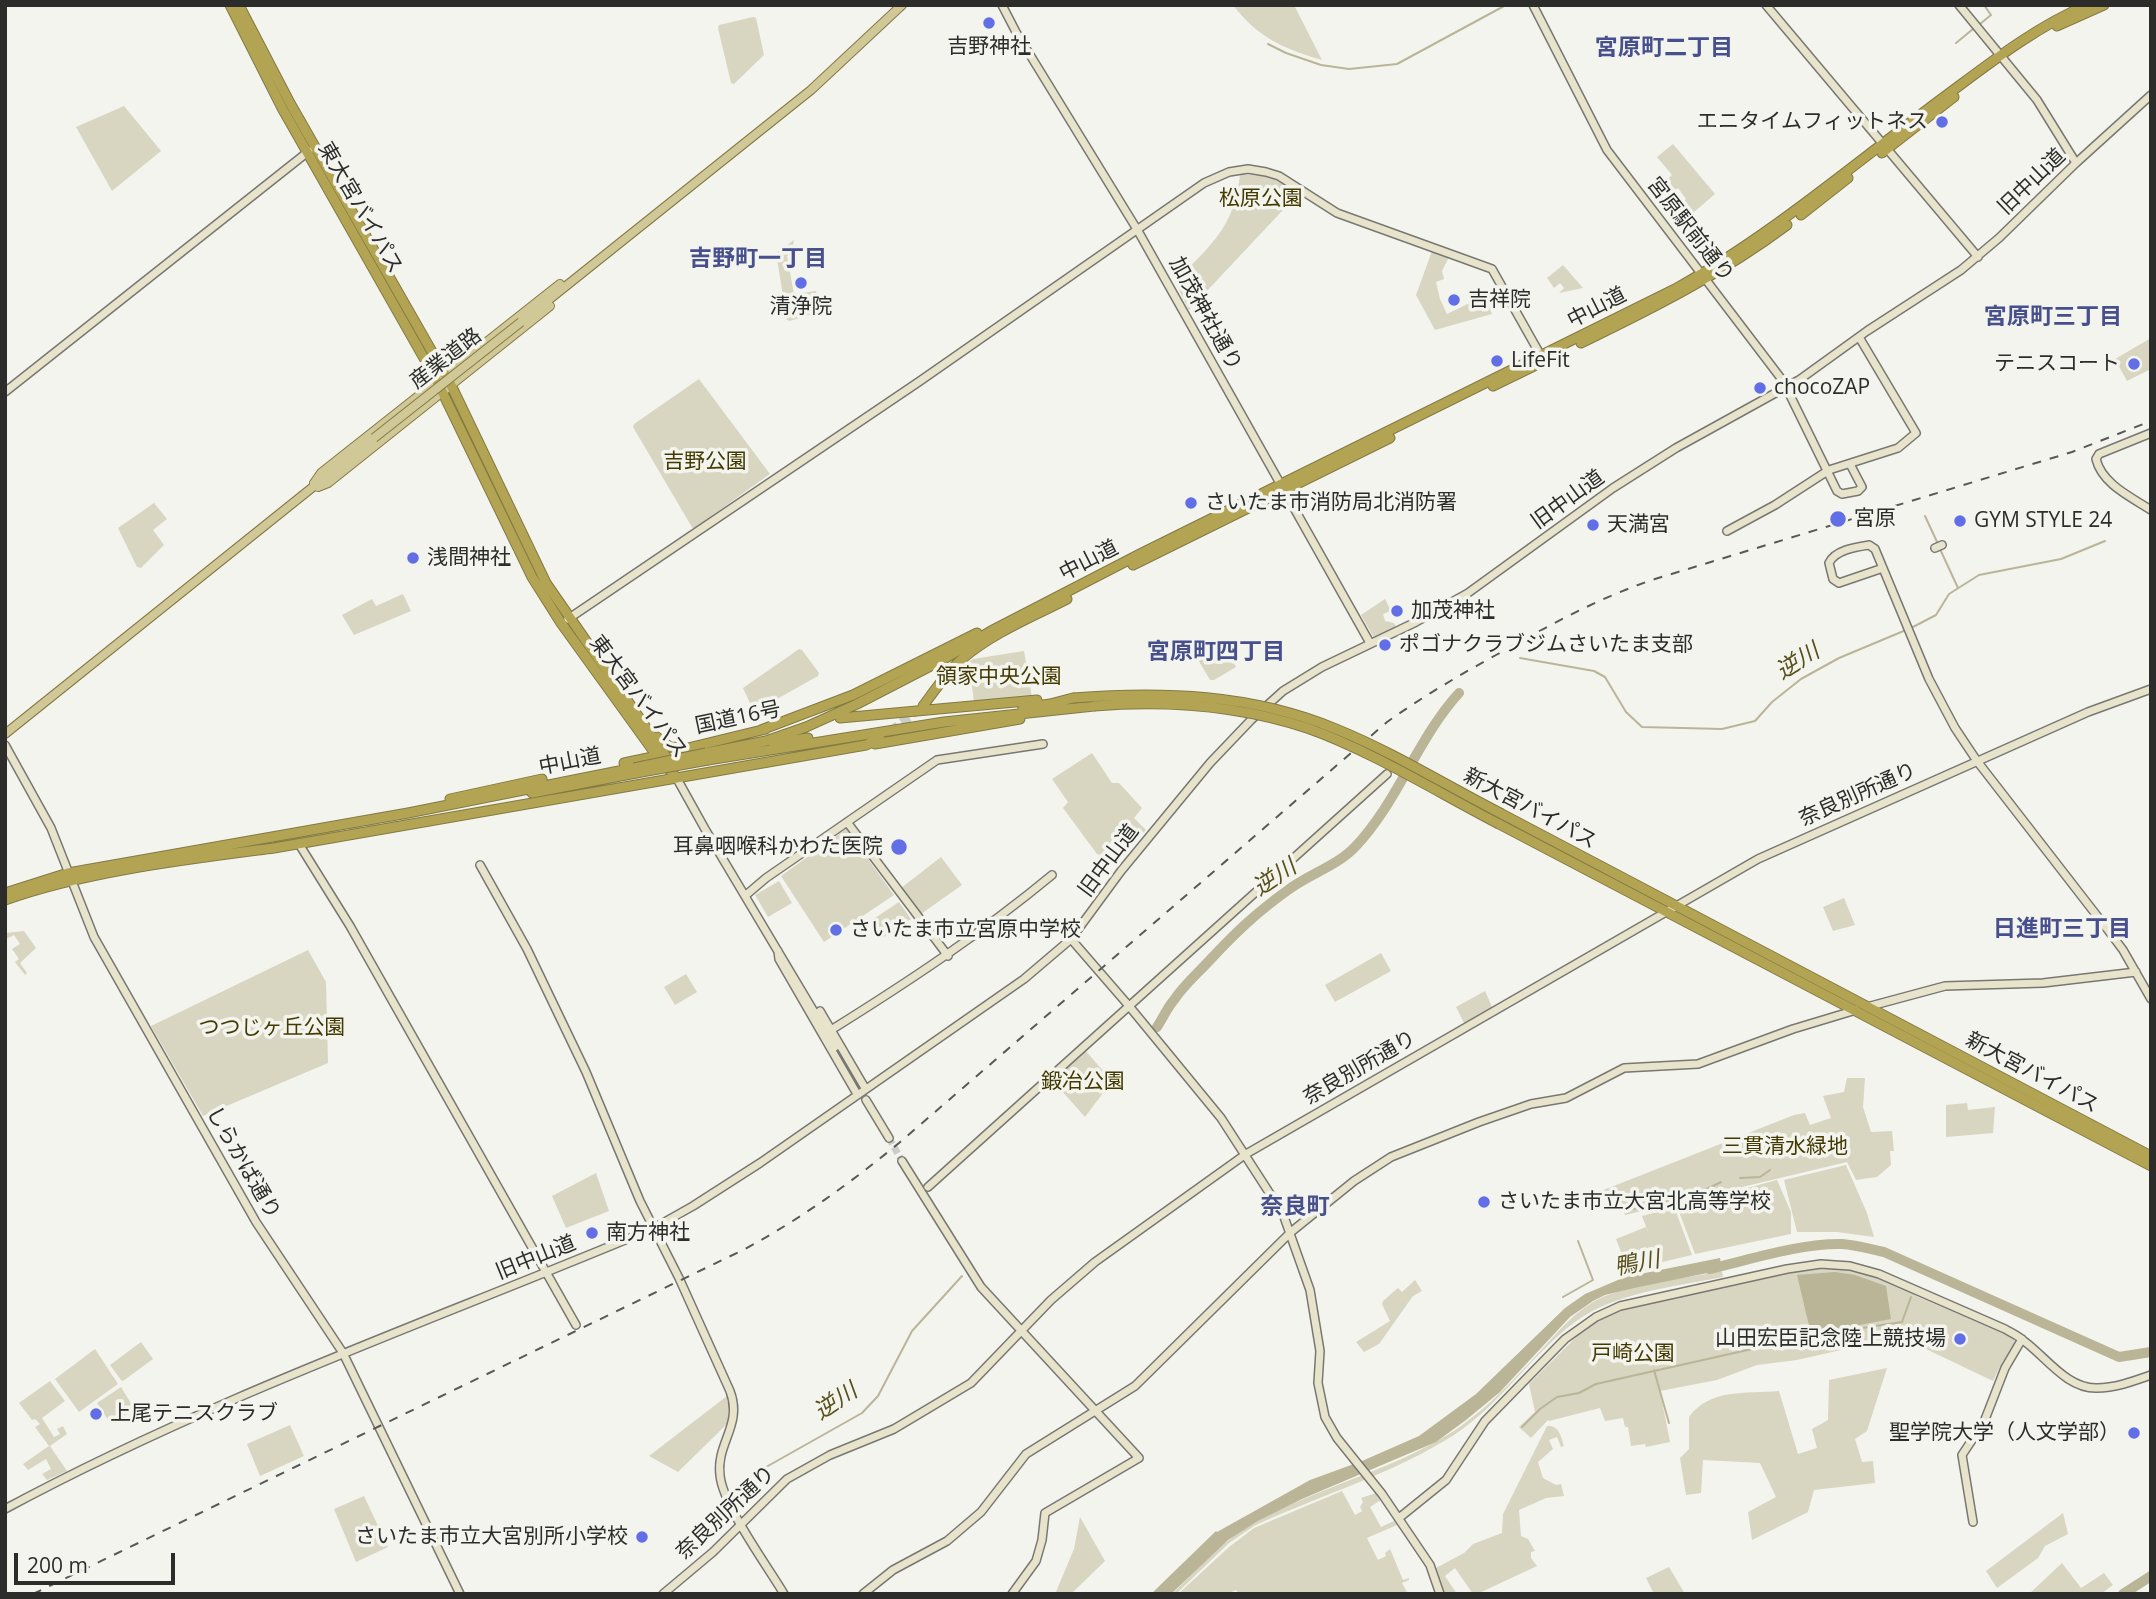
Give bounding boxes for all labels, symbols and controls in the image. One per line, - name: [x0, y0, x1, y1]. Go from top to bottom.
- marker: 吉野神社: [981, 15, 997, 31]
- place label: 吉野神社: [947, 34, 1031, 60]
- district label: 宮原町二丁目: [1595, 34, 1733, 62]
- place label: エニタイムフィットネス: [1697, 109, 1928, 135]
- marker: エニタイムフィットネス: [1934, 114, 1950, 130]
- street label: 東大宮バイパス: [312, 138, 408, 278]
- street label: 旧中山道: [1993, 144, 2071, 220]
- street label: 宮原駅前通り: [1641, 173, 1739, 287]
- park label: 松原公園: [1219, 186, 1303, 212]
- district label: 吉野町一丁目: [689, 245, 827, 273]
- street label: 加茂神社通り: [1163, 253, 1247, 375]
- marker: 清浄院: [793, 275, 809, 291]
- street label: 中山道: [1563, 282, 1631, 334]
- place label: 吉祥院: [1468, 287, 1531, 313]
- marker: 吉祥院: [1446, 292, 1462, 308]
- place label: 清浄院: [770, 294, 832, 320]
- district label: 宮原町三丁目: [1984, 303, 2122, 331]
- street label: 産業道路: [405, 323, 487, 395]
- place label: LifeFit: [1511, 348, 1570, 374]
- place label: テニスコート: [1994, 351, 2120, 377]
- marker: LifeFit: [1489, 353, 1505, 369]
- marker: テニスコート: [2126, 356, 2142, 372]
- place label: chocoZAP: [1774, 375, 1870, 401]
- marker: chocoZAP: [1752, 380, 1768, 396]
- park label: 吉野公園: [663, 449, 747, 475]
- street label: 旧中山道: [1527, 465, 1609, 535]
- place label: さいたま市消防局北消防署: [1205, 490, 1457, 516]
- marker: さいたま市消防局北消防署: [1183, 495, 1199, 511]
- place label: 宮原: [1854, 506, 1896, 532]
- place label: GYM STYLE 24: [1974, 508, 2112, 534]
- marker: 宮原: [1828, 509, 1848, 529]
- place label: 天満宮: [1607, 512, 1670, 538]
- marker: GYM STYLE 24: [1952, 513, 1968, 529]
- marker: 天満宮: [1585, 517, 1601, 533]
- street label: 中山道: [1055, 535, 1123, 587]
- place label: 浅間神社: [427, 545, 511, 571]
- marker: 浅間神社: [405, 550, 421, 566]
- place label: 加茂神社: [1411, 598, 1495, 624]
- marker: 加茂神社: [1389, 603, 1405, 619]
- street label: 東大宮バイパス: [584, 631, 692, 763]
- place label: ポゴナクラブジムさいたま支部: [1399, 632, 1693, 658]
- marker: ポゴナクラブジムさいたま支部: [1377, 637, 1393, 653]
- district label: 宮原町四丁目: [1147, 638, 1285, 666]
- water label: 逆川: [1771, 638, 1825, 686]
- park label: 領家中央公園: [936, 664, 1062, 690]
- street label: 国道16号: [693, 697, 783, 739]
- street label: 中山道: [537, 744, 603, 780]
- street label: 奈良別所通り: [1795, 758, 1921, 832]
- street label: 新大宮バイパス: [1459, 763, 1601, 855]
- street label: 旧中山道: [1074, 820, 1144, 902]
- place label: 耳鼻咽喉科かわた医院: [673, 834, 883, 860]
- marker: 耳鼻咽喉科かわた医院: [889, 837, 909, 857]
- water label: 逆川: [1248, 854, 1302, 902]
- district label: 日進町三丁目: [1993, 915, 2131, 943]
- place label: さいたま市立宮原中学校: [850, 917, 1081, 943]
- marker: さいたま市立宮原中学校: [828, 922, 844, 938]
- park label: つつじヶ丘公園: [199, 1015, 345, 1041]
- street label: 奈良別所通り: [1299, 1026, 1421, 1110]
- street label: 新大宮バイパス: [1961, 1027, 2103, 1119]
- park label: 鍛冶公園: [1041, 1069, 1125, 1095]
- street label: しらかば通り: [201, 1102, 285, 1224]
- park label: 三貫清水緑地: [1722, 1134, 1848, 1160]
- place label: さいたま市立大宮北高等学校: [1498, 1189, 1771, 1215]
- district label: 奈良町: [1261, 1193, 1329, 1221]
- marker: さいたま市立大宮北高等学校: [1476, 1194, 1492, 1210]
- place label: 南方神社: [606, 1220, 690, 1246]
- marker: 南方神社: [584, 1225, 600, 1241]
- street label: 旧中山道: [492, 1231, 580, 1285]
- water label: 鴨川: [1612, 1246, 1662, 1282]
- place label: 山田宏臣記念陸上競技場: [1715, 1326, 1946, 1352]
- marker: 山田宏臣記念陸上競技場: [1952, 1331, 1968, 1347]
- park label: 戸崎公園: [1591, 1341, 1675, 1367]
- water label: 逆川: [809, 1378, 863, 1426]
- place label: 上尾テニスクラブ: [110, 1401, 278, 1427]
- marker: 上尾テニスクラブ: [88, 1406, 104, 1422]
- place label: 聖学院大学（人文学部）: [1889, 1420, 2120, 1446]
- marker: 聖学院大学（人文学部）: [2126, 1425, 2142, 1441]
- street label: 奈良別所通り: [671, 1461, 781, 1565]
- place label: さいたま市立大宮別所小学校: [355, 1524, 628, 1550]
- marker: さいたま市立大宮別所小学校: [634, 1529, 650, 1545]
- scale bar: [18, 1540, 178, 1584]
- text: 200 m: [27, 1551, 88, 1579]

